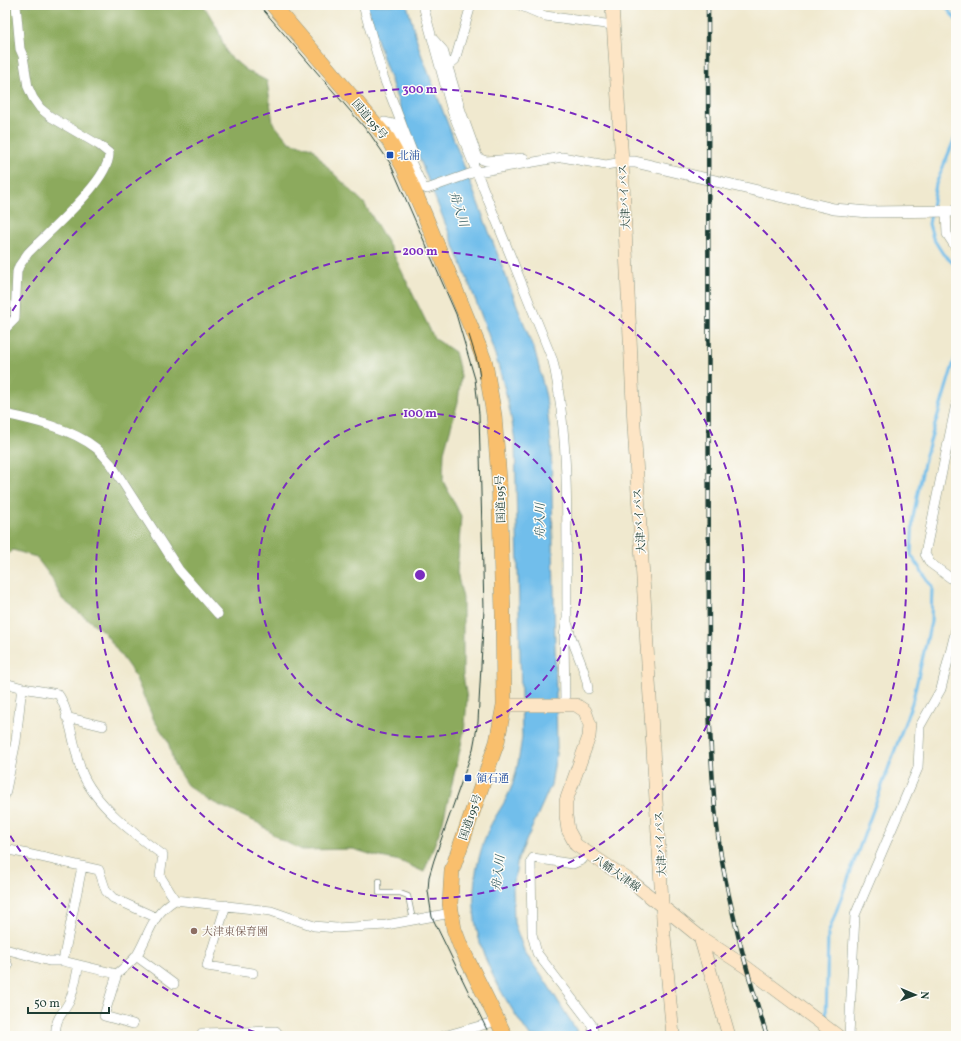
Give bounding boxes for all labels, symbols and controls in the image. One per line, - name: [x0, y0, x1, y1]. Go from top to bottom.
- text: 300 m: [403, 82, 438, 98]
- street label: 国道195号: [348, 97, 390, 143]
- place label: 北浦: [398, 149, 420, 164]
- marker: 北浦: [385, 150, 395, 160]
- street label: 大津バイパス: [616, 164, 635, 230]
- water label: 舟入川: [445, 190, 472, 231]
- text: 200 m: [402, 244, 438, 260]
- text: 100 m: [403, 406, 437, 422]
- street label: 国道195号: [493, 475, 510, 523]
- street label: 大津バイパス: [631, 488, 650, 554]
- water label: 舟入川: [533, 501, 549, 539]
- centre of rings: [413, 568, 427, 582]
- place label: 領石通: [476, 772, 509, 787]
- marker: 領石通: [463, 773, 473, 783]
- street label: 国道195号: [456, 792, 486, 843]
- street label: 大津バイパス: [652, 811, 671, 877]
- water label: 舟入川: [489, 852, 509, 892]
- street label: 八幡大津線: [589, 852, 643, 896]
- place label: 大津東保育園: [202, 925, 268, 940]
- marker: 大津東保育園: [189, 926, 199, 936]
- north arrow: [895, 975, 935, 1015]
- scale bar: [28, 989, 109, 1015]
- text: N: [916, 991, 931, 1000]
- text: 50 m: [34, 996, 60, 1012]

